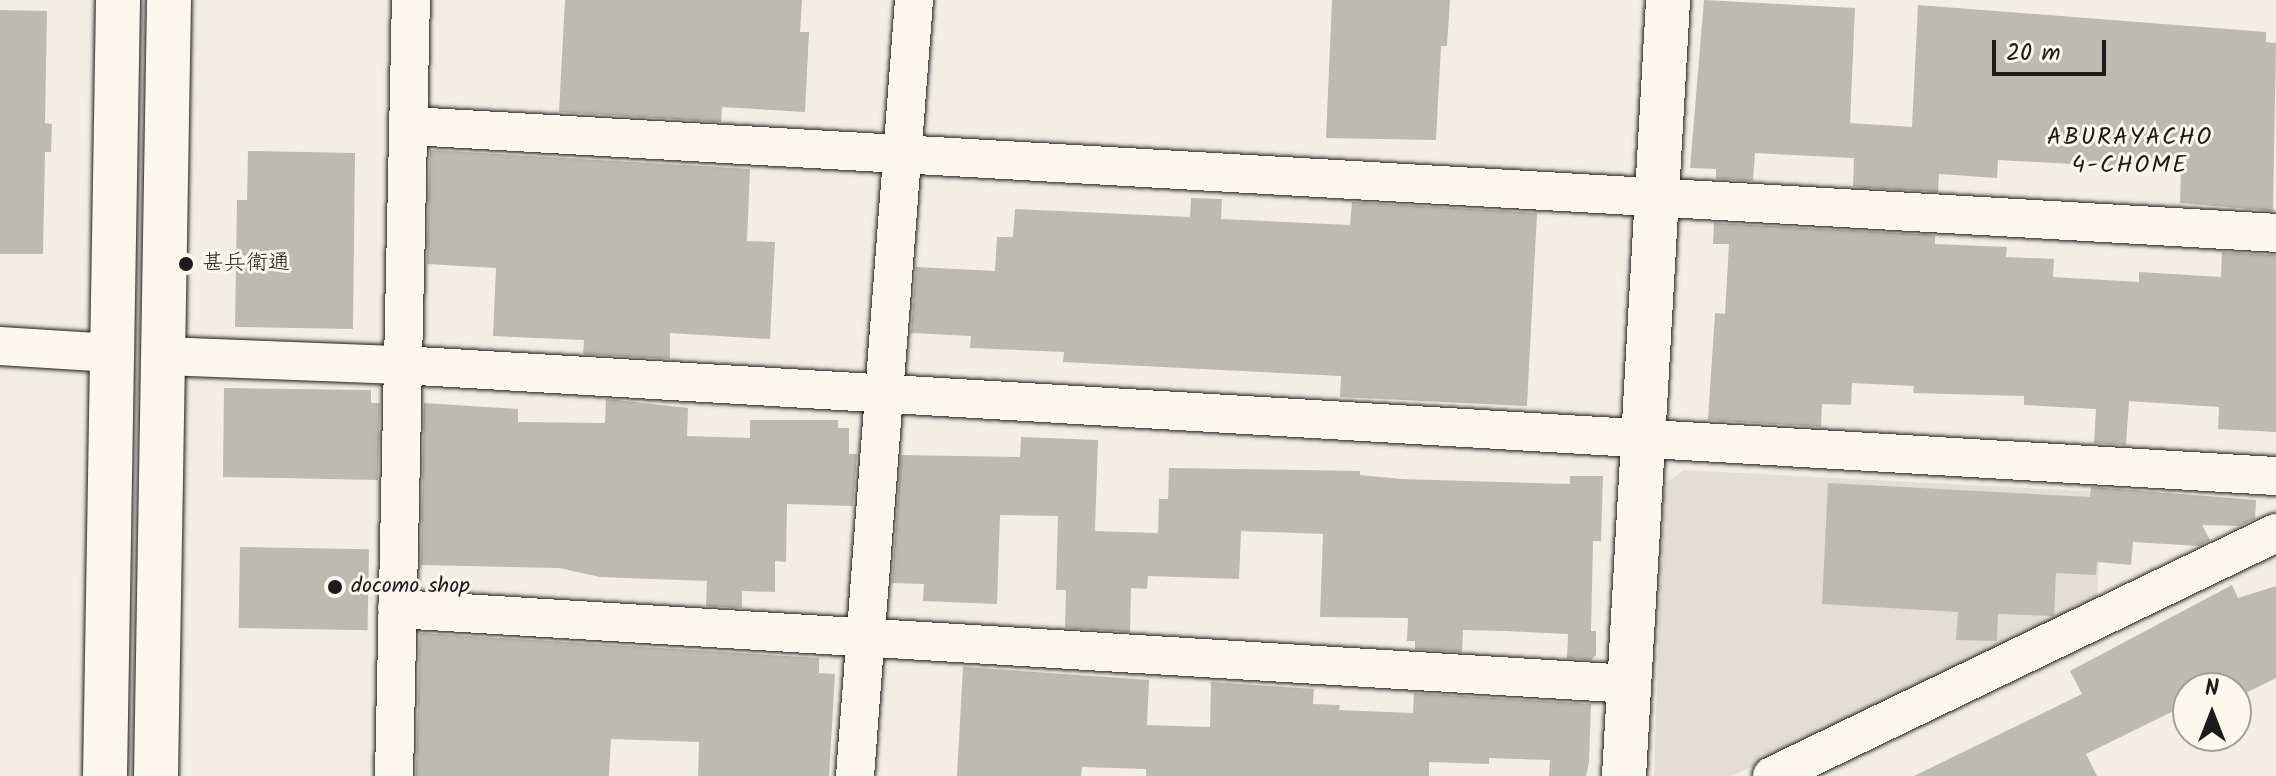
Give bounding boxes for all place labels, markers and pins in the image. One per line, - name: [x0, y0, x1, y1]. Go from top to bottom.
- place label: 甚兵衛通: [202, 251, 290, 277]
- marker: 甚兵衛通: [177, 255, 195, 273]
- place label: docomo shop: [351, 574, 470, 600]
- marker: docomo shop: [326, 578, 344, 596]

